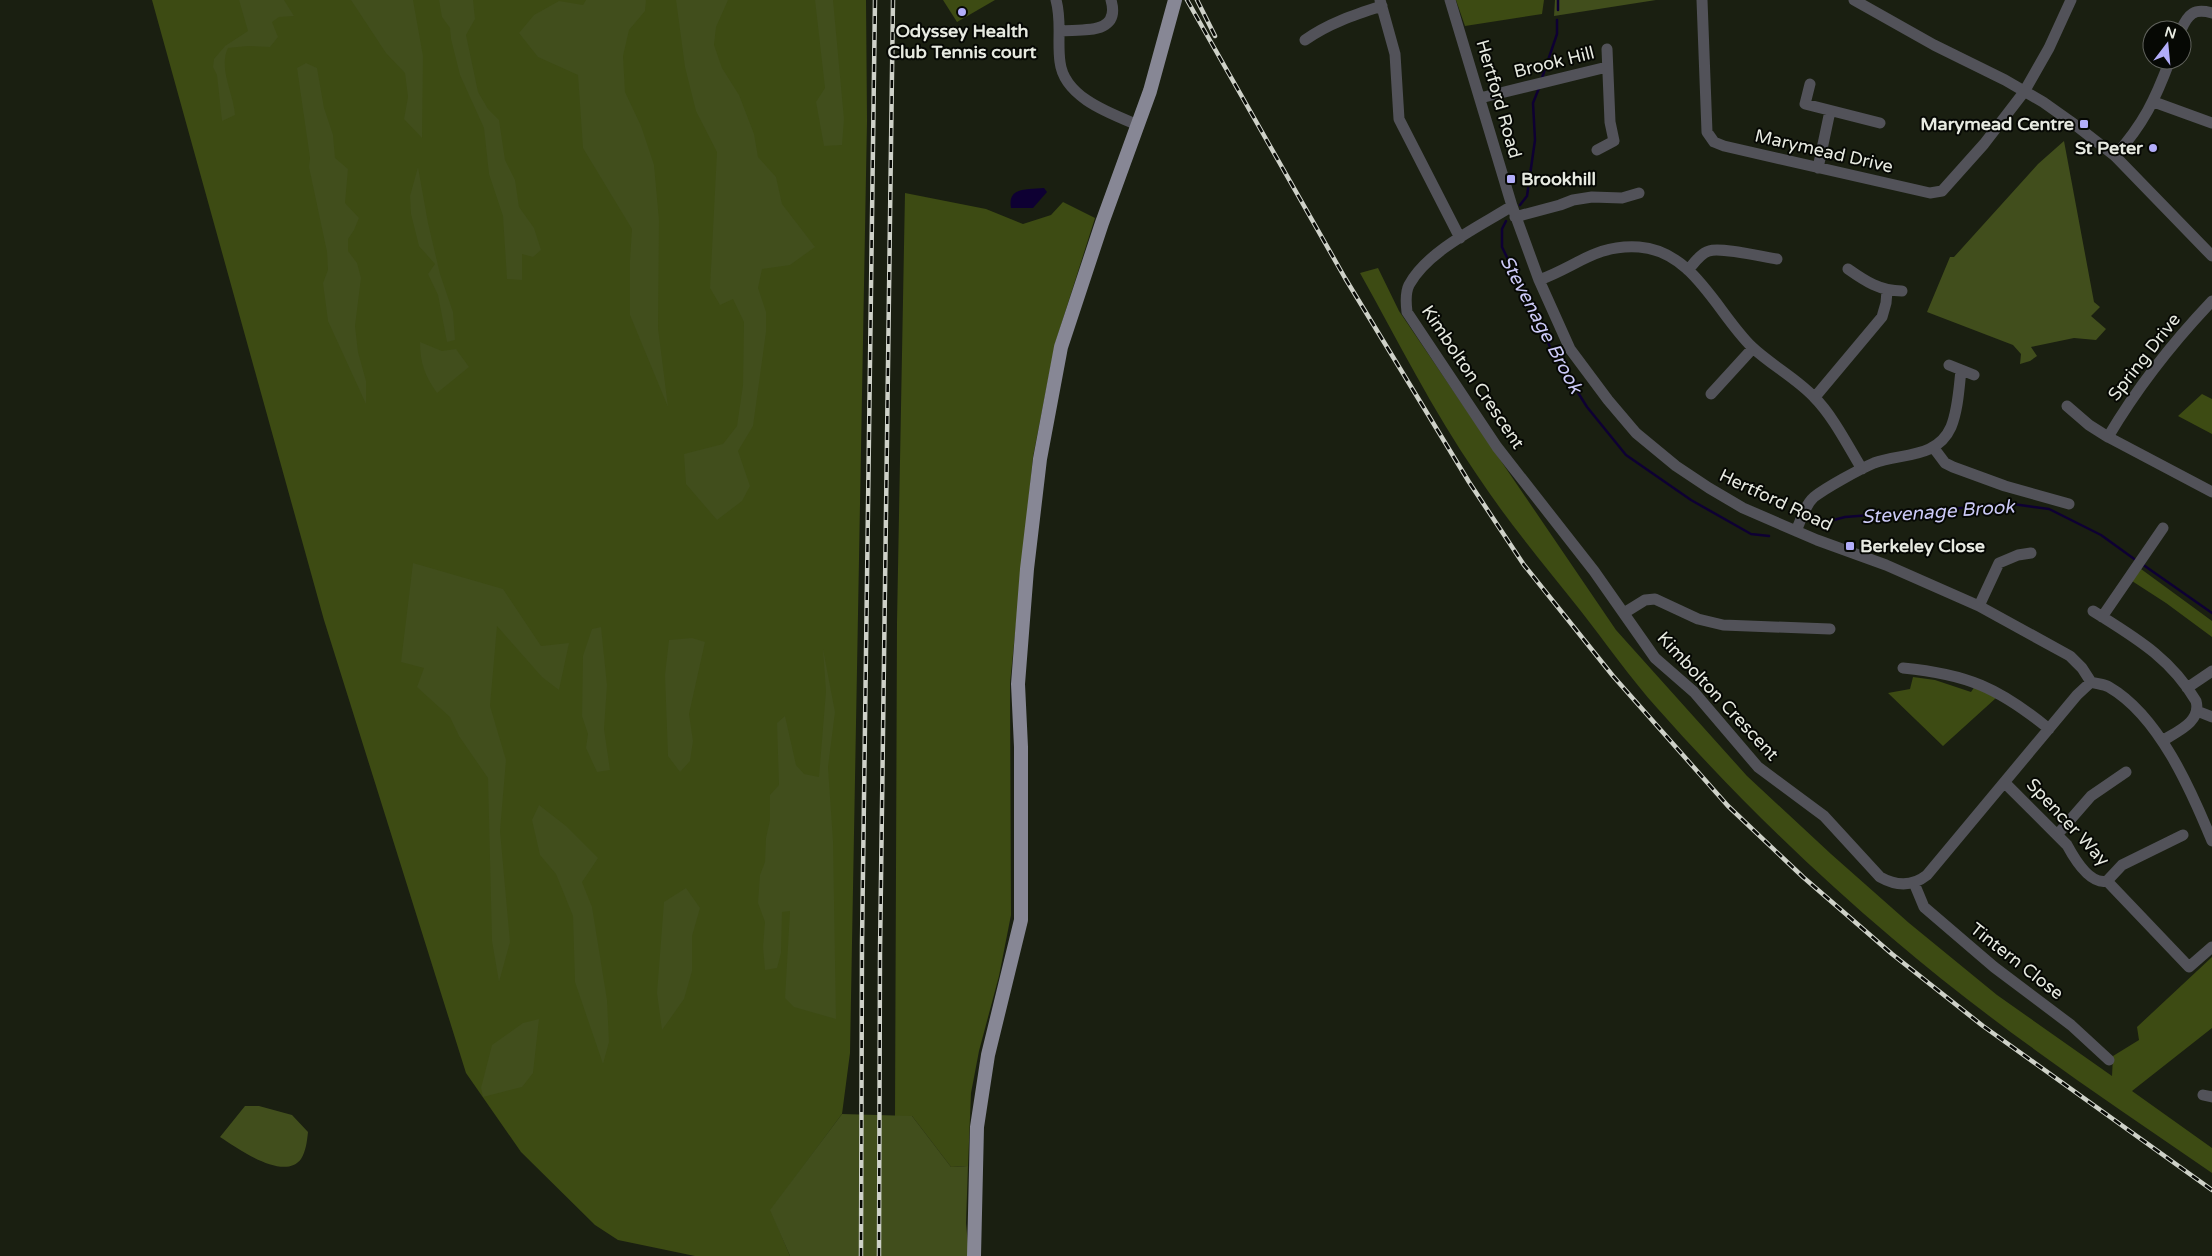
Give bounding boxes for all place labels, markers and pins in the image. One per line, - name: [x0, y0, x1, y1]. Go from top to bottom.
- marker: Odyssey Health Club Tennis court: [956, 6, 968, 18]
- place label: Odyssey Health Club Tennis court: [888, 20, 1037, 63]
- place label: Marymead Centre: [1920, 113, 2074, 135]
- marker: Marymead Centre: [2078, 118, 2090, 130]
- place label: St Peter: [2075, 137, 2144, 159]
- marker: St Peter: [2147, 142, 2159, 154]
- place label: Brookhill: [1521, 168, 1596, 190]
- marker: Brookhill: [1505, 173, 1517, 185]
- place label: Berkeley Close: [1860, 535, 1985, 557]
- marker: Berkeley Close: [1844, 540, 1856, 552]

